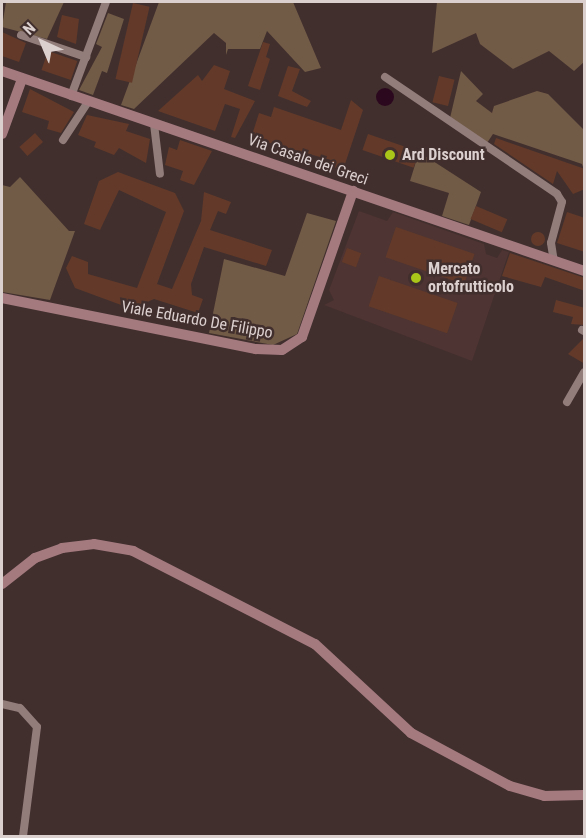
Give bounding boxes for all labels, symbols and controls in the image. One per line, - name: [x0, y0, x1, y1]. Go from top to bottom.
- north arrow: [12, 12, 72, 72]
- text: N: [19, 18, 39, 39]
- street label: Via Casale dei Greci: [245, 130, 371, 190]
- place label: Ard Discount: [402, 145, 485, 165]
- marker: Ard Discount: [383, 148, 397, 162]
- place label: Mercato ortofrutticolo: [428, 259, 514, 297]
- marker: Mercato ortofrutticolo: [409, 271, 423, 285]
- street label: Viale Eduardo De Filippo: [120, 297, 274, 343]

